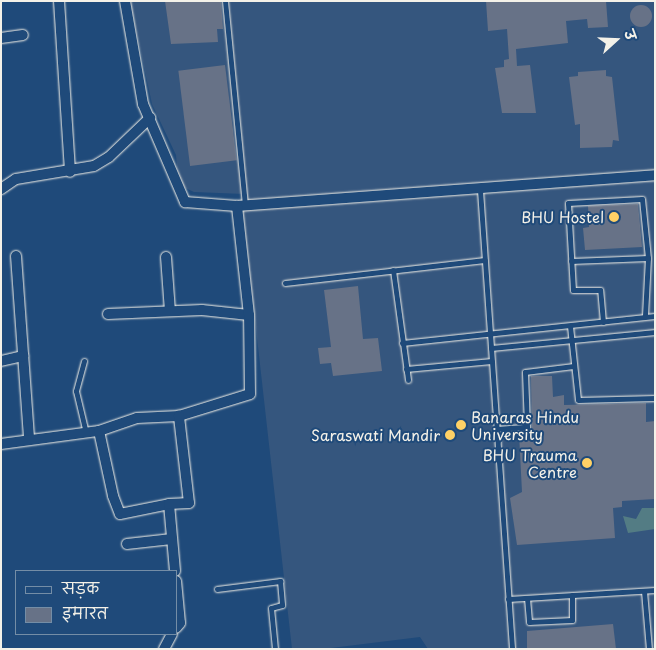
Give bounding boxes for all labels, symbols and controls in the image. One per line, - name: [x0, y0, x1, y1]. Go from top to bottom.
- north arrow: [591, 15, 641, 65]
- text: उ: [619, 27, 642, 43]
- place label: BHU Hostel: [521, 208, 604, 226]
- marker: BHU Hostel: [608, 211, 620, 223]
- place label: Banaras Hindu University: [471, 407, 579, 442]
- marker: Banaras Hindu University: [455, 419, 467, 431]
- place label: Saraswati Mandir: [311, 426, 440, 444]
- marker: Saraswati Mandir: [444, 429, 456, 441]
- place label: BHU Trauma Centre: [482, 445, 577, 480]
- marker: BHU Trauma Centre: [581, 457, 593, 469]
- legend: [15, 570, 178, 635]
- text: सड़क: [62, 576, 99, 599]
- text: इमारत: [62, 601, 108, 624]

